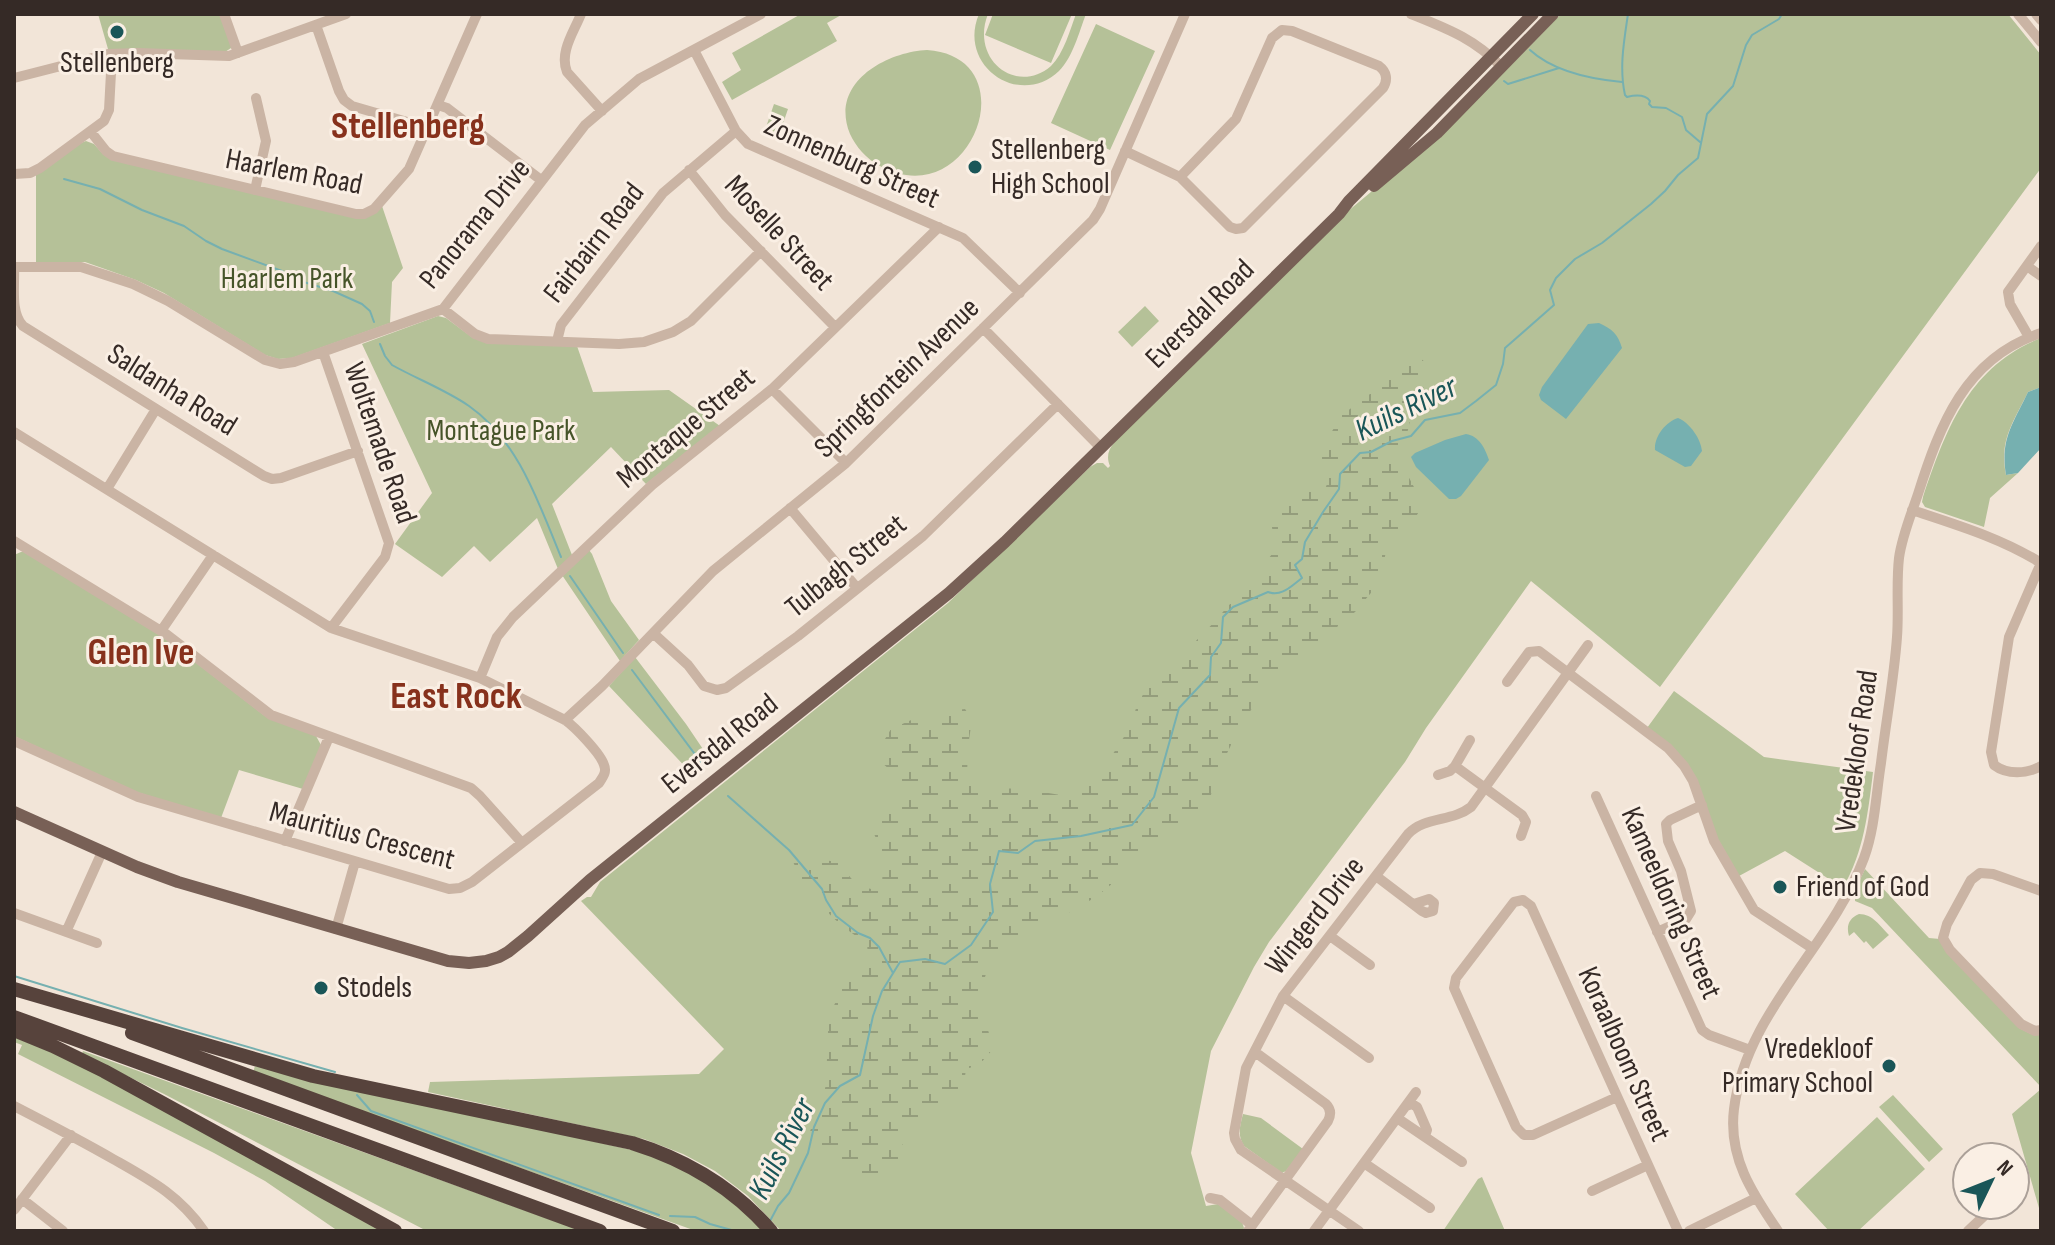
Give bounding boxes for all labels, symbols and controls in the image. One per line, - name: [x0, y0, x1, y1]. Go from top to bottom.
- marker: Stellenberg: [108, 23, 126, 41]
- place label: Stellenberg: [60, 45, 174, 81]
- district label: Stellenberg: [331, 104, 485, 149]
- street label: Zonnenburg Street: [759, 107, 945, 217]
- place label: Stellenberg High School: [991, 132, 1110, 202]
- street label: Haarlem Road: [223, 141, 365, 203]
- street label: Panorama Drive: [412, 152, 538, 296]
- marker: Stellenberg High School: [966, 158, 984, 176]
- street label: Moselle Street: [717, 168, 841, 298]
- street label: Fairbairn Road: [536, 176, 652, 310]
- street label: Eversdal Road: [1138, 252, 1262, 376]
- park label: Haarlem Park: [221, 261, 354, 297]
- street label: Springfontein Avenue: [807, 290, 987, 466]
- street label: Saldanha Road: [101, 336, 243, 444]
- street label: Woltemade Road: [336, 358, 424, 528]
- street label: Montaque Street: [610, 360, 762, 496]
- water label: Kuils River: [1349, 367, 1464, 450]
- park label: Montague Park: [426, 413, 576, 449]
- street label: Tulbagh Street: [778, 506, 914, 626]
- district label: Glen Ive: [88, 630, 194, 675]
- street label: Vredekloof Road: [1828, 668, 1886, 834]
- district label: East Rock: [390, 674, 522, 719]
- street label: Eversdal Road: [655, 686, 785, 802]
- street label: Mauritius Crescent: [265, 794, 459, 878]
- street label: Kameeldoring Street: [1613, 802, 1729, 1004]
- street label: Wingerd Drive: [1258, 850, 1372, 982]
- place label: Friend of God: [1796, 869, 1930, 905]
- marker: Friend of God: [1771, 878, 1789, 896]
- street label: Koraalboom Street: [1570, 961, 1678, 1147]
- place label: Stodels: [337, 970, 412, 1006]
- marker: Stodels: [312, 979, 330, 997]
- place label: Vredekloof Primary School: [1722, 1031, 1873, 1101]
- marker: Vredekloof Primary School: [1880, 1057, 1898, 1075]
- water label: Kuils River: [740, 1091, 824, 1206]
- north arrow: [1951, 1141, 2031, 1221]
- text: N: [1991, 1155, 2018, 1182]

